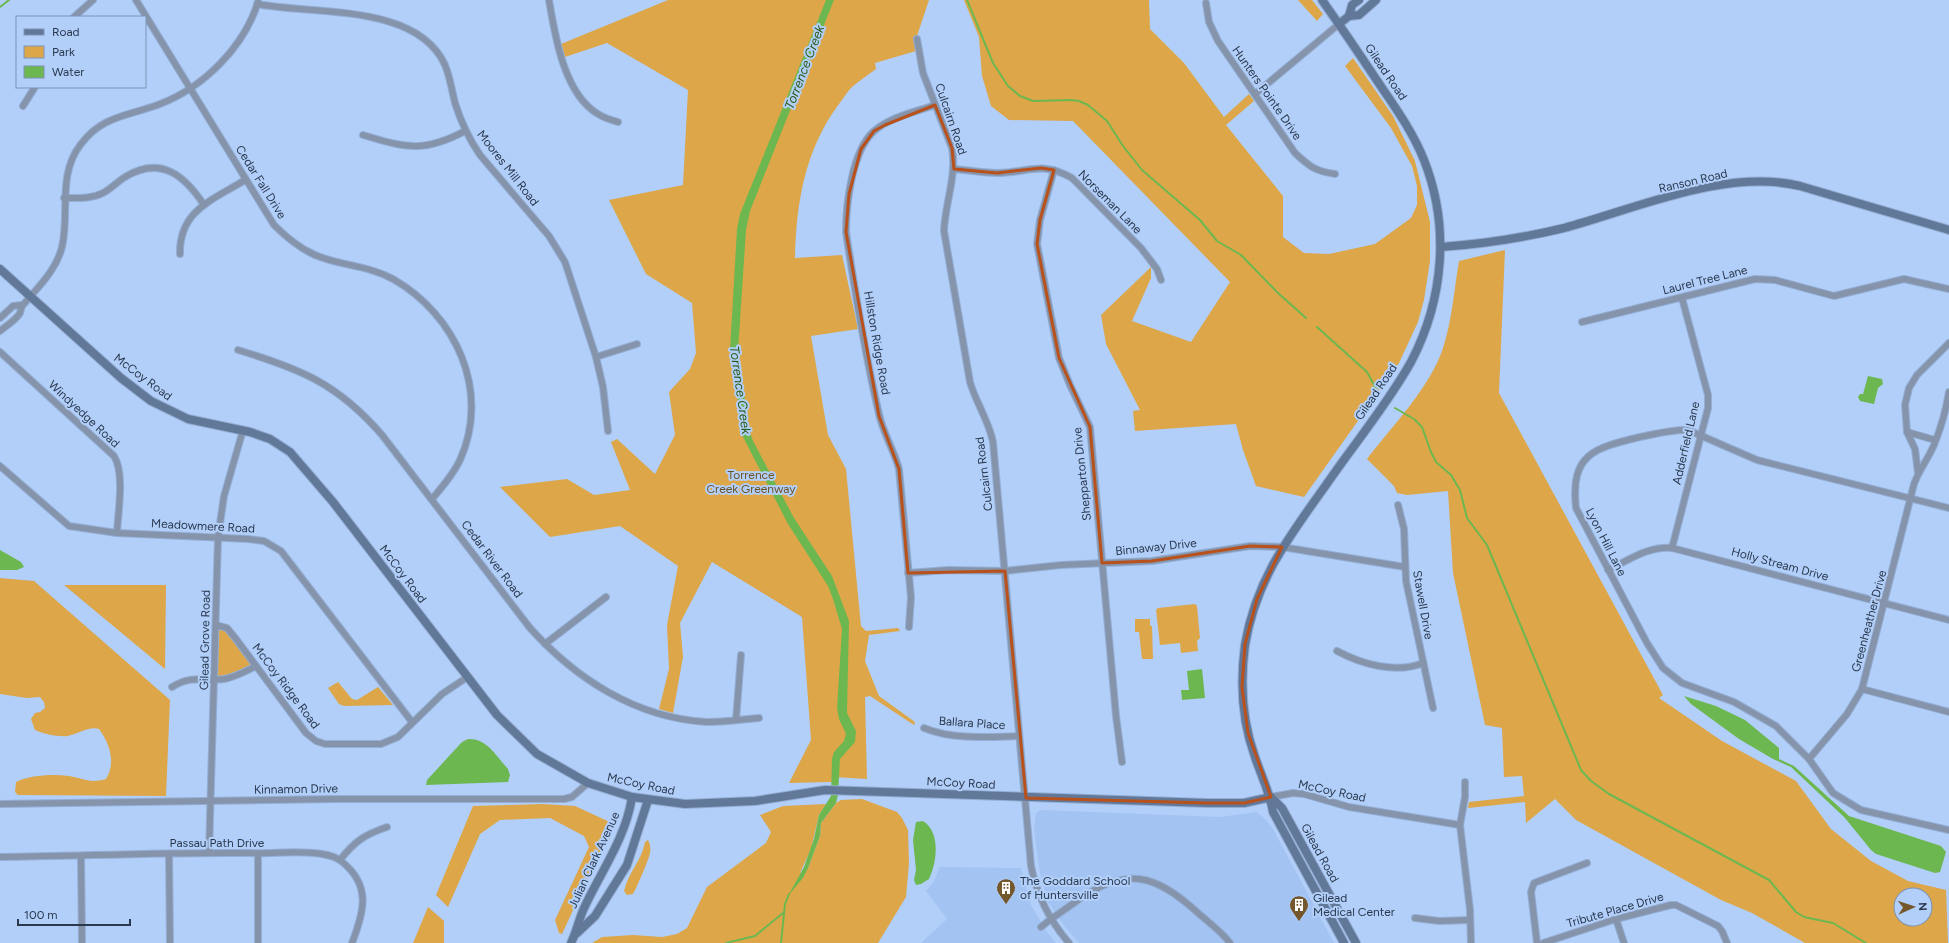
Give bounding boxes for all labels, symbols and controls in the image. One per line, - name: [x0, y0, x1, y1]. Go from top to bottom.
- legend: [16, 16, 146, 88]
- water label: Torrence Creek: [782, 22, 828, 111]
- text: Road: [52, 25, 80, 39]
- street label: Gilead Road: [1362, 41, 1410, 103]
- street label: Hunters Pointe Drive: [1229, 43, 1305, 143]
- text: Park: [52, 45, 75, 59]
- text: Water: [52, 65, 84, 79]
- street label: Culcairn Road: [932, 81, 970, 157]
- street label: Moores Mill Road: [474, 127, 542, 209]
- street label: Cedar Fall Drive: [233, 143, 289, 222]
- street label: Ranson Road: [1657, 166, 1729, 196]
- street label: Norseman Lane: [1075, 167, 1145, 237]
- street label: Laurel Tree Lane: [1661, 263, 1749, 297]
- street label: Hillston Ridge Road: [861, 290, 893, 396]
- water label: Torrence Creek: [727, 345, 754, 436]
- street label: McCoy Road: [111, 351, 175, 403]
- street label: Gilead Road: [1352, 361, 1400, 423]
- street label: Windyedge Road: [46, 378, 122, 450]
- street label: Adderfield Lane: [1670, 400, 1702, 486]
- street label: Shepparton Drive: [1070, 426, 1094, 521]
- street label: Culcairn Road: [972, 436, 996, 512]
- park label: Torrence Creek Greenway: [706, 468, 796, 496]
- street label: Lyon Hill Lane: [1583, 506, 1629, 579]
- street label: Meadowmere Road: [151, 516, 255, 536]
- street label: Cedar River Road: [458, 518, 526, 600]
- street label: Binnaway Drive: [1115, 536, 1198, 558]
- street label: McCoy Road: [377, 542, 429, 606]
- street label: Holly Stream Drive: [1730, 544, 1831, 584]
- street label: Greenheather Drive: [1849, 568, 1889, 673]
- street label: Stawell Drive: [1410, 569, 1436, 641]
- street label: Gilead Grove Road: [197, 590, 213, 690]
- street label: McCoy Ridge Road: [249, 641, 323, 731]
- street label: Ballara Place: [938, 714, 1006, 732]
- street label: McCoy Road: [606, 770, 676, 798]
- street label: McCoy Road: [926, 774, 996, 792]
- street label: McCoy Road: [1297, 777, 1367, 805]
- street label: Kinnamon Drive: [254, 781, 339, 797]
- street label: Julian Clark Avenue: [565, 809, 623, 911]
- street label: Gilead Road: [1298, 821, 1342, 885]
- street label: Passau Path Drive: [170, 836, 265, 850]
- place label: The Goddard School of Huntersville: [1020, 874, 1130, 902]
- building icon: The Goddard School of Huntersville: [995, 877, 1017, 905]
- north arrow: [1893, 887, 1933, 927]
- street label: Tribute Place Drive: [1565, 889, 1665, 931]
- place label: Gilead Medical Center: [1313, 891, 1395, 919]
- building icon: Gilead Medical Center: [1288, 894, 1310, 922]
- scale bar: [18, 901, 130, 927]
- text: N: [1916, 902, 1929, 911]
- text: 100 m: [24, 908, 58, 922]

